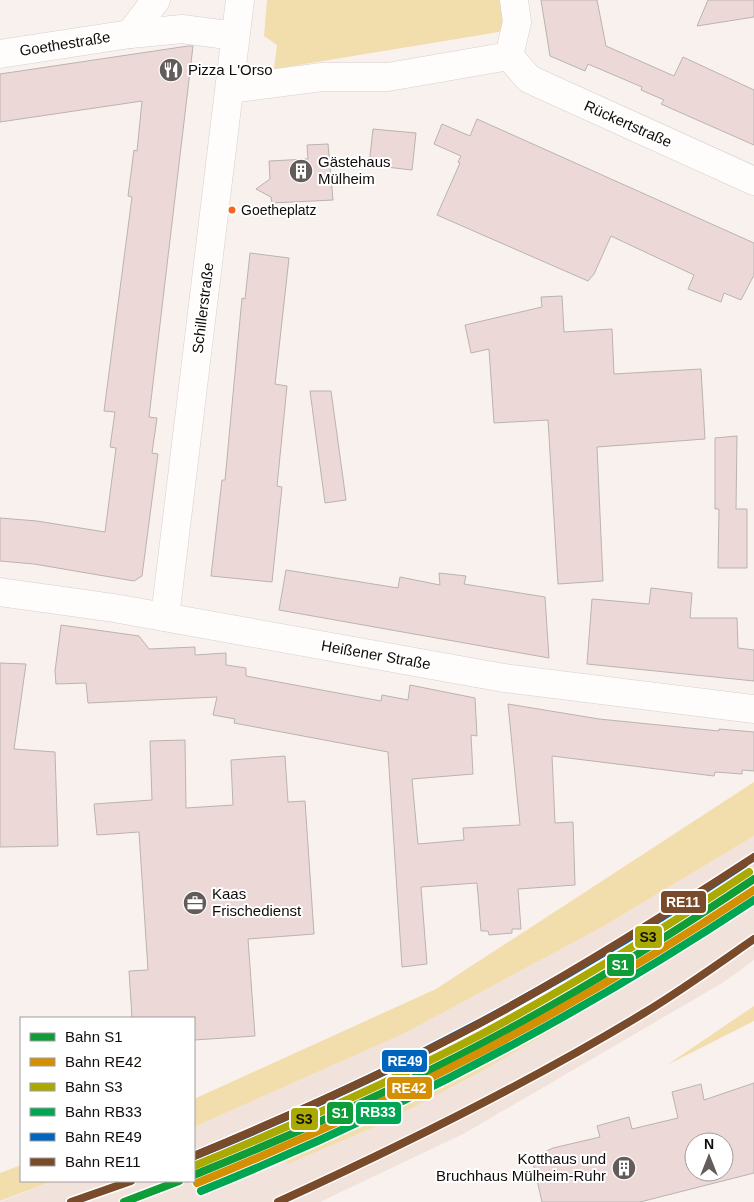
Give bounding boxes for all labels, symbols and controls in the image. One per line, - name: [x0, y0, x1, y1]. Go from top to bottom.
- street label: Goethestraße: [18, 28, 112, 59]
- restaurant icon: Pizza L'Orso: [158, 57, 184, 83]
- place label: Pizza L'Orso: [188, 61, 273, 78]
- street label: Rückertstraße: [582, 97, 675, 150]
- place label: Gästehaus Mülheim: [318, 153, 391, 187]
- building icon: Gästehaus Mülheim: [288, 158, 314, 184]
- place label: Goetheplatz: [241, 202, 317, 218]
- marker: Goetheplatz: [227, 205, 237, 215]
- street label: Schillerstraße: [188, 261, 217, 354]
- street label: Heißener Straße: [320, 637, 432, 673]
- place label: Kaas Frischedienst: [212, 885, 302, 919]
- office icon: Kaas Frischedienst: [182, 890, 208, 916]
- line badge: RE11: [660, 890, 707, 914]
- text: RE11: [666, 894, 700, 910]
- line badge: S3: [634, 925, 663, 949]
- text: S3: [639, 929, 657, 945]
- line badge: S1: [606, 953, 635, 977]
- text: S1: [611, 957, 629, 973]
- legend: [20, 1017, 195, 1182]
- text: Bahn S1: [65, 1028, 123, 1045]
- line badge: RE49: [381, 1049, 428, 1073]
- text: Bahn RE42: [65, 1053, 142, 1070]
- text: RE49: [387, 1053, 423, 1069]
- line badge: RE42: [386, 1076, 433, 1100]
- text: Bahn S3: [65, 1078, 123, 1095]
- text: RE42: [391, 1080, 427, 1096]
- line badge: S1: [326, 1101, 354, 1125]
- line badge: RB33: [355, 1101, 402, 1125]
- text: Bahn RB33: [65, 1103, 142, 1120]
- text: RB33: [360, 1104, 396, 1120]
- text: S1: [331, 1105, 349, 1121]
- line badge: S3: [290, 1107, 319, 1131]
- text: S3: [295, 1111, 313, 1127]
- text: Bahn RE49: [65, 1128, 142, 1145]
- north arrow: [684, 1132, 734, 1182]
- text: N: [704, 1136, 714, 1152]
- place label: Kotthaus und Bruchhaus Mülheim-Ruhr: [436, 1150, 606, 1184]
- text: Bahn RE11: [65, 1153, 141, 1170]
- building icon: Kotthaus und Bruchhaus Mülheim-Ruhr: [611, 1155, 637, 1181]

